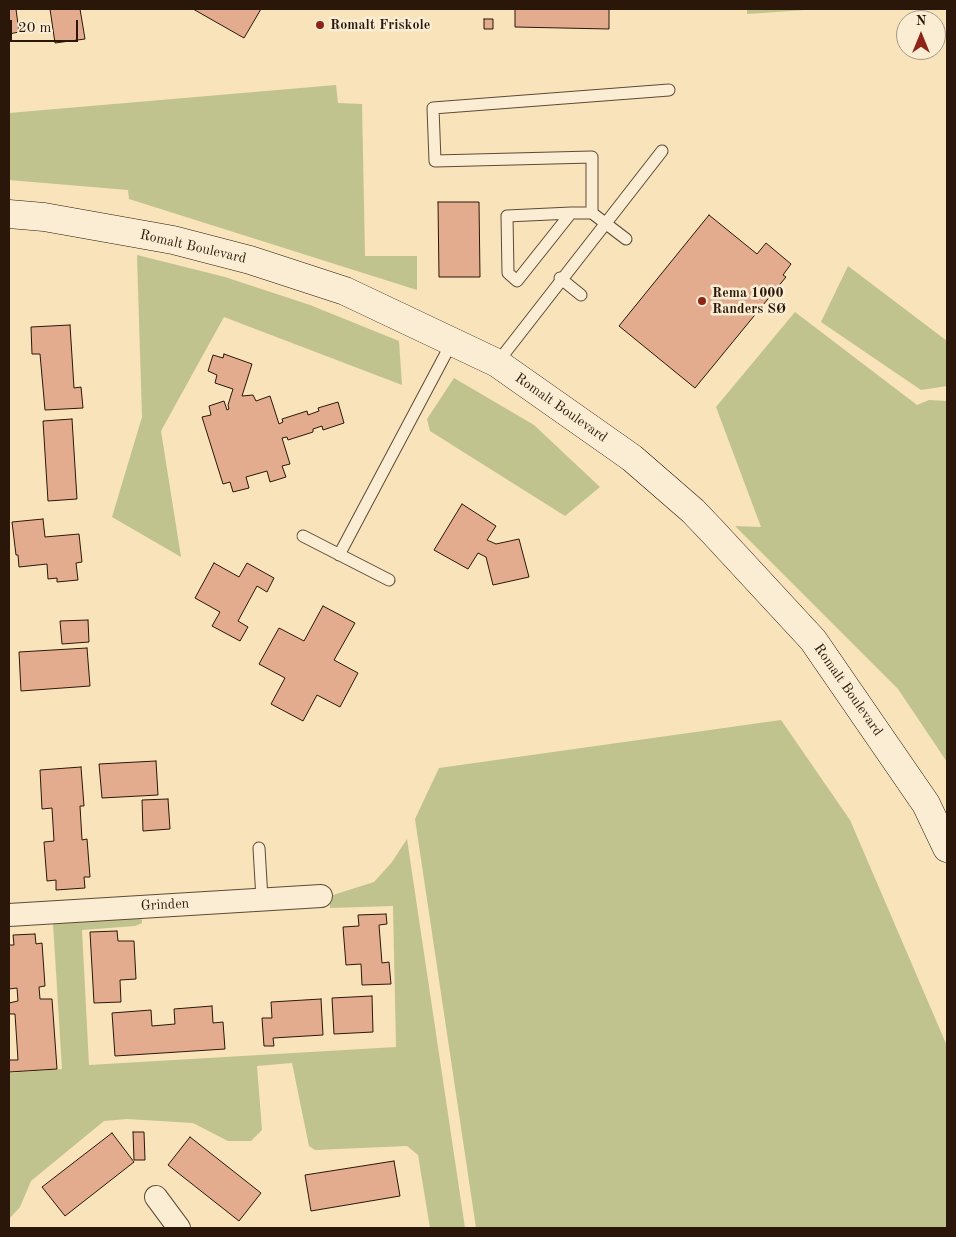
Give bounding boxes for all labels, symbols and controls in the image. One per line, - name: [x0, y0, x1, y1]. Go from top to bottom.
- scale bar: [12, 10, 80, 42]
- north arrow: [896, 10, 946, 60]
- text: N: [916, 14, 926, 28]
- place label: Romalt Friskole: [330, 17, 430, 33]
- marker: Romalt Friskole: [314, 19, 326, 31]
- text: 20 m: [18, 21, 52, 36]
- street label: Romalt Boulevard: [138, 227, 248, 267]
- place label: Rema 1000 Randers SØ: [712, 285, 786, 318]
- marker: Rema 1000 Randers SØ: [696, 295, 708, 307]
- street label: Romalt Boulevard: [512, 370, 610, 446]
- street label: Romalt Boulevard: [810, 641, 886, 739]
- street label: Grinden: [140, 895, 190, 915]

